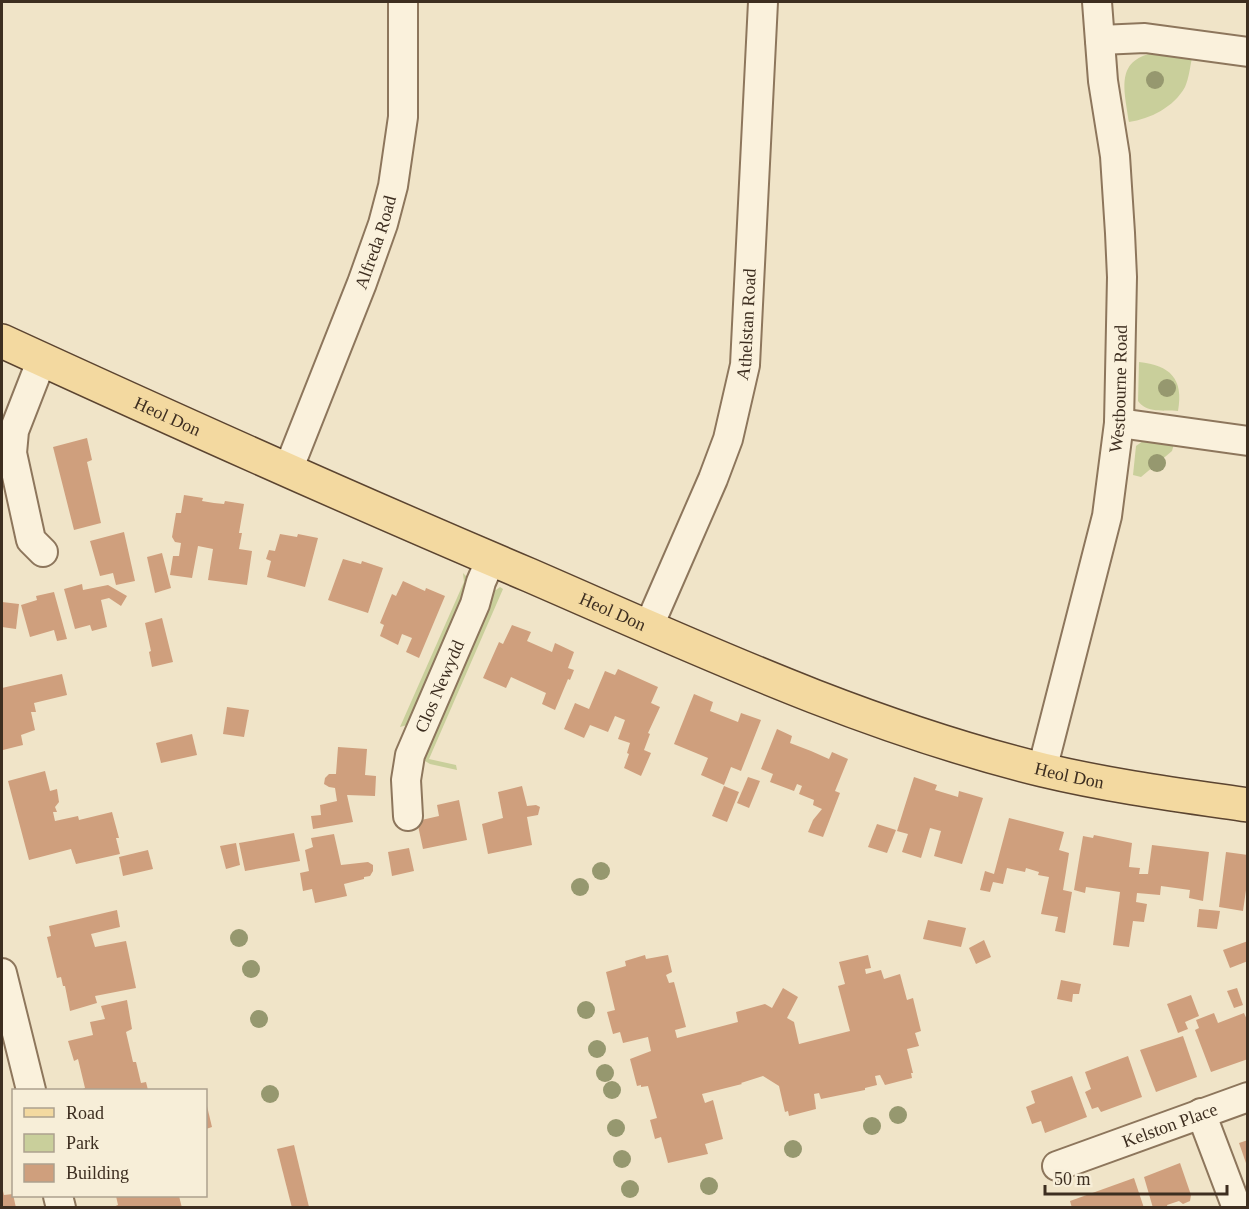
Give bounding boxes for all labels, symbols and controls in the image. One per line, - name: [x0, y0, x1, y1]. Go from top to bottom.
- street label: Alfreda Road: [351, 193, 400, 292]
- street label: Athelstan Road: [732, 268, 760, 382]
- street label: Westbourne Road: [1105, 325, 1131, 454]
- street label: Heol Don: [131, 393, 204, 440]
- street label: Heol Don: [576, 588, 649, 635]
- street label: Clos Newydd: [411, 637, 468, 736]
- street label: Heol Don: [1032, 758, 1106, 793]
- legend: [12, 1089, 207, 1197]
- street label: Kelston Place: [1120, 1099, 1220, 1152]
- text: Road: [66, 1103, 104, 1123]
- text: Park: [66, 1133, 99, 1153]
- scale bar: [1045, 1158, 1226, 1196]
- text: Building: [66, 1163, 129, 1183]
- text: 50 m: [1054, 1169, 1091, 1189]

